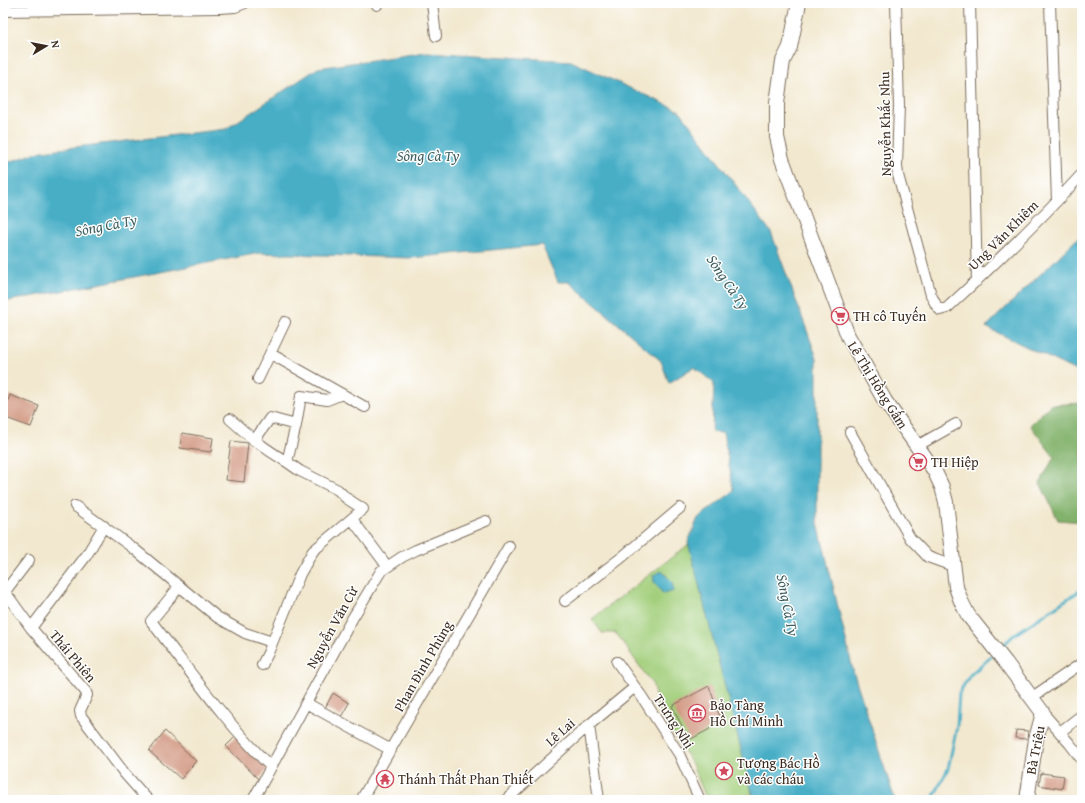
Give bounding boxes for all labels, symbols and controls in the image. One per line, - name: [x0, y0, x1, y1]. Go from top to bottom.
- north arrow: [26, 26, 66, 66]
- text: N: [47, 39, 64, 50]
- street label: Nguyễn Khắc Nhu: [874, 71, 896, 177]
- water label: Sông Cà Ty: [397, 145, 459, 166]
- street label: Ung Văn Khiêm: [963, 195, 1043, 275]
- water label: Sông Cà Ty: [73, 209, 139, 241]
- water label: Sông Cà Ty: [702, 250, 754, 314]
- supermarket icon: TH cô Tuyến: [830, 306, 850, 326]
- place label: TH cô Tuyến: [853, 306, 927, 326]
- street label: Lê Thị Hồng Gấm: [843, 337, 913, 433]
- supermarket icon: TH Hiệp: [908, 452, 928, 472]
- place label: TH Hiệp: [931, 452, 979, 472]
- water label: Sông Cà Ty: [772, 572, 804, 638]
- street label: Nguyễn Văn Cừ: [301, 582, 363, 672]
- street label: Phan Đình Phùng: [389, 617, 457, 715]
- street label: Thái Phiên: [45, 625, 101, 687]
- street label: Trưng Nhị: [649, 690, 699, 752]
- place label: Bảo Tàng Hồ Chí Minh: [710, 695, 783, 731]
- museum icon: Bảo Tàng Hồ Chí Minh: [687, 703, 707, 723]
- street label: Lê Lai: [541, 713, 579, 751]
- street label: Bà Triệu: [1020, 723, 1050, 776]
- place label: Tượng Bác Hồ và các cháu: [737, 753, 820, 789]
- place icon: Tượng Bác Hồ và các cháu: [714, 761, 734, 781]
- temple icon: Thánh Thất Phan Thiết: [375, 769, 395, 789]
- place label: Thánh Thất Phan Thiết: [398, 769, 534, 789]

